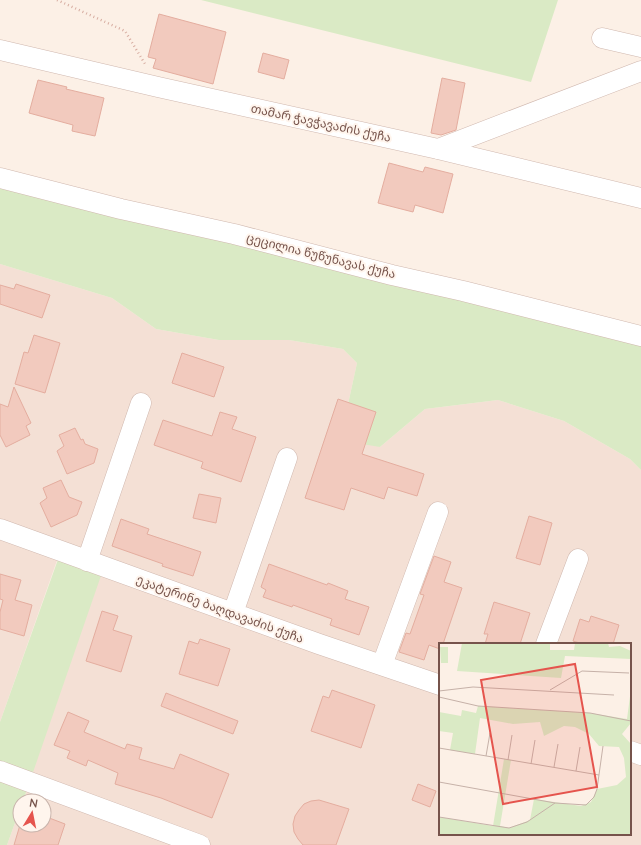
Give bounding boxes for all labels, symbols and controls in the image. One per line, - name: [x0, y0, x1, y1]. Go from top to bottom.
- street label: თამარ ჭავჭავაძის ქუჩა: [250, 100, 393, 145]
- street label: ცეცილია წუწუნავას ქუჩა: [245, 230, 397, 282]
- street label: ეკატერინე ბაღდავაძის ქუჩა: [134, 571, 306, 647]
- inset map: [439, 643, 631, 835]
- north arrow: [12, 793, 52, 833]
- text: N: [29, 796, 39, 810]

